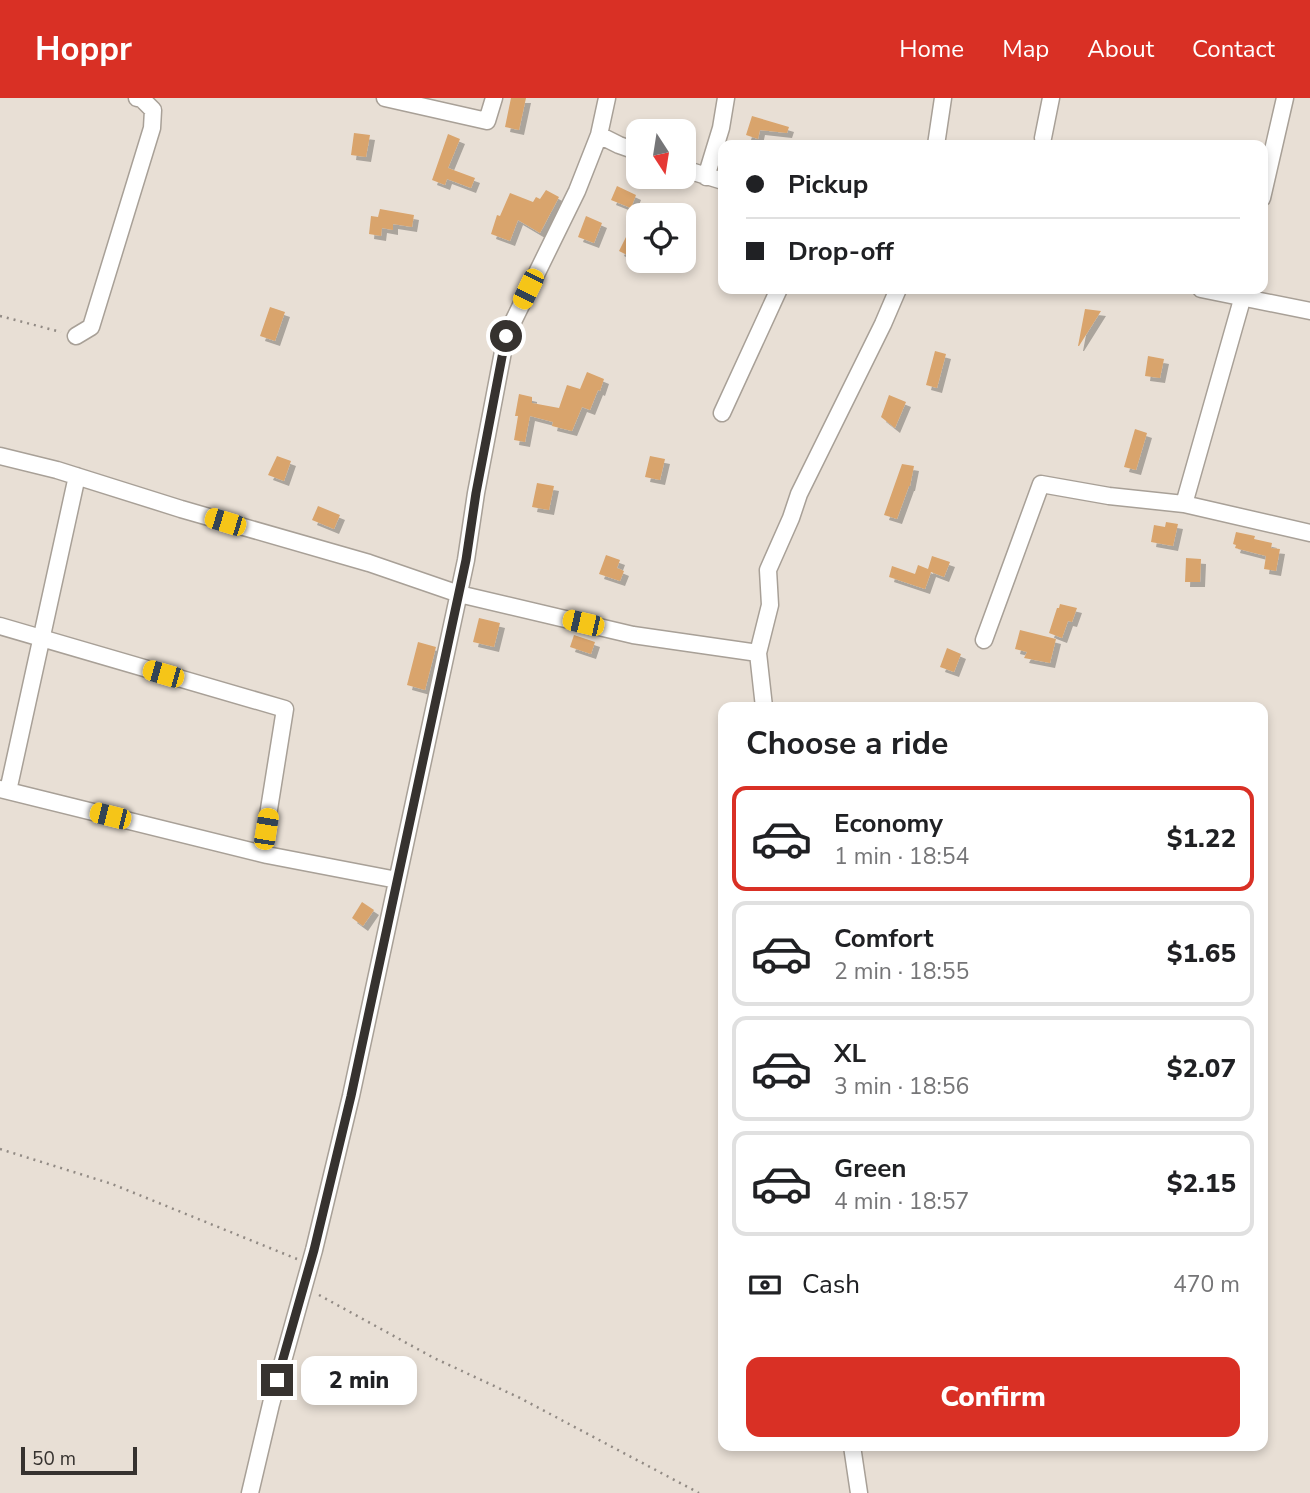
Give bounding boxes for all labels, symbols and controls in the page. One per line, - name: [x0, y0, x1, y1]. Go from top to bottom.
- text: Hoppr: [35, 27, 132, 72]
- text: Home: [899, 33, 964, 65]
- text: Map: [1002, 33, 1049, 65]
- text: About: [1087, 33, 1154, 65]
- text: Contact: [1192, 33, 1275, 65]
- north arrow: [626, 119, 696, 189]
- map controls: [626, 119, 696, 273]
- text: Pickup: [788, 167, 868, 202]
- button: locate: [626, 203, 696, 273]
- text: Drop-off: [788, 234, 894, 269]
- car: [510, 266, 547, 312]
- route start: [490, 320, 522, 352]
- car: [202, 506, 249, 538]
- car: [561, 608, 606, 638]
- car: [140, 658, 187, 690]
- text: Choose a ride: [746, 722, 948, 765]
- car: [88, 801, 133, 831]
- text: Economy: [834, 806, 943, 841]
- car: [253, 807, 280, 851]
- icon: car: [750, 807, 813, 870]
- text: $1.22: [1167, 821, 1236, 856]
- text: 1 min · 18:54: [834, 841, 969, 872]
- text: Comfort: [834, 921, 934, 956]
- icon: car: [750, 922, 813, 985]
- text: $1.65: [1167, 936, 1236, 971]
- text: 2 min · 18:55: [834, 956, 969, 987]
- text: XL: [834, 1036, 866, 1071]
- icon: car: [750, 1037, 813, 1100]
- text: $2.07: [1167, 1051, 1236, 1086]
- text: 3 min · 18:56: [834, 1071, 969, 1102]
- text: Green: [834, 1151, 907, 1186]
- icon: car: [750, 1152, 813, 1215]
- text: $2.15: [1167, 1166, 1236, 1201]
- text: 4 min · 18:57: [834, 1186, 969, 1217]
- icon: cash: [746, 1266, 784, 1304]
- text: Cash: [802, 1267, 860, 1302]
- text: 470 m: [1173, 1269, 1240, 1300]
- callout: 2 min: [302, 1356, 417, 1404]
- button: Confirm: [746, 1357, 1240, 1437]
- route end: [261, 1364, 293, 1396]
- text: 2 min: [329, 1365, 389, 1396]
- scale bar: [21, 1444, 136, 1476]
- text: 50 m: [32, 1446, 76, 1472]

